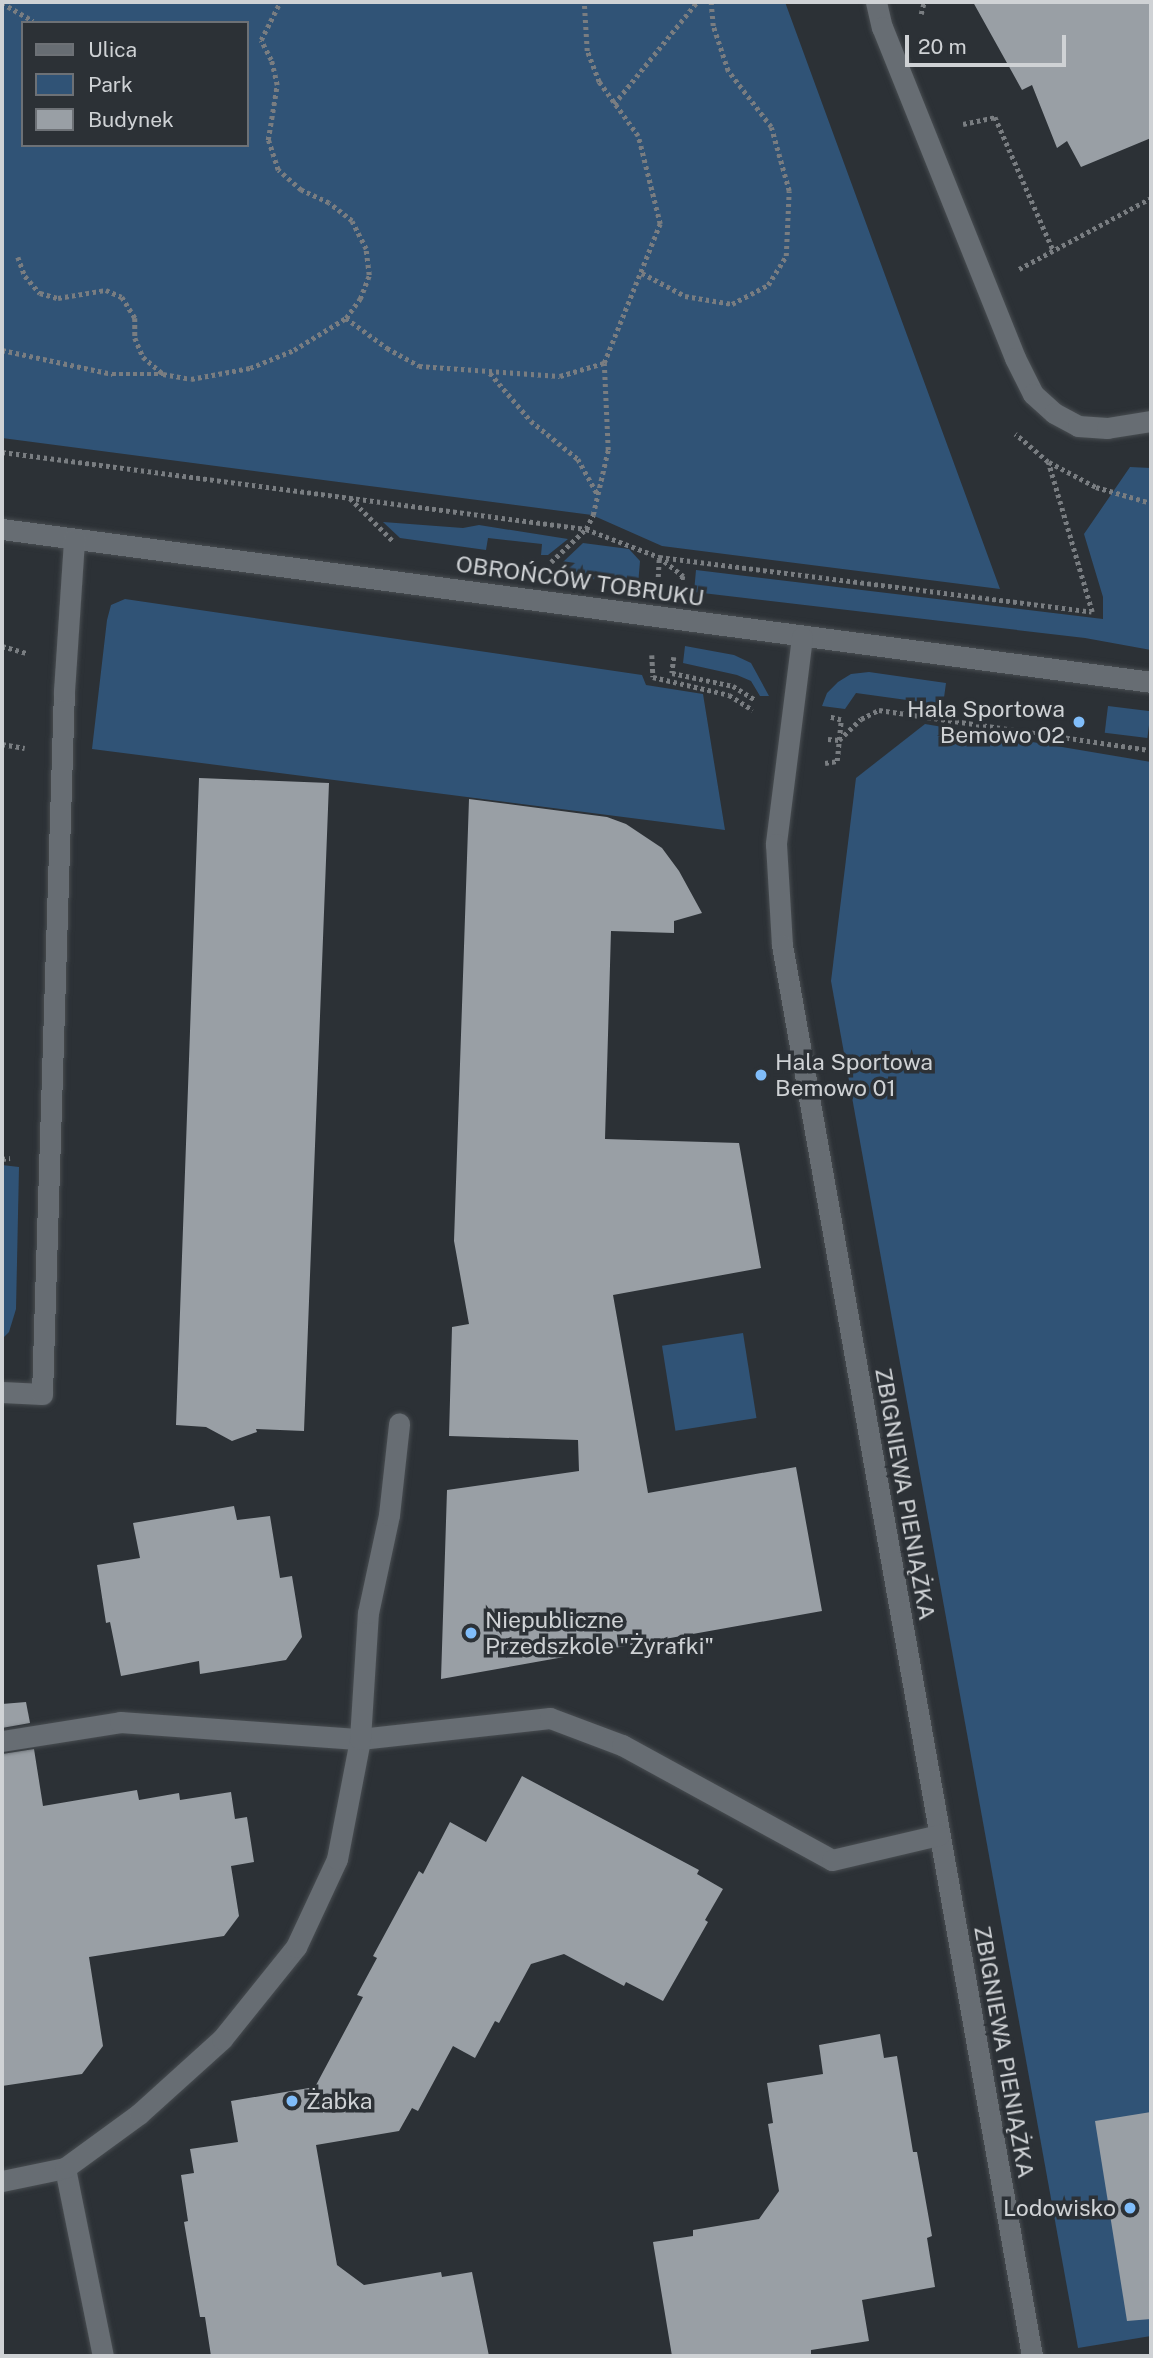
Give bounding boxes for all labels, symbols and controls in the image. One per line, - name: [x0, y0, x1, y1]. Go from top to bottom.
- legend: [21, 21, 248, 147]
- scale bar: [908, 21, 1069, 65]
- text: 20 m: [918, 34, 967, 59]
- text: Ulica: [88, 37, 137, 62]
- text: Park: [88, 72, 133, 97]
- text: Budynek: [88, 107, 174, 132]
- street label: OBROŃCÓW TOBRUKU: [454, 550, 706, 612]
- place label: Hala Sportowa Bemowo 02: [907, 695, 1065, 749]
- marker: Hala Sportowa Bemowo 02: [1071, 714, 1087, 730]
- place label: Hala Sportowa Bemowo 01: [775, 1048, 933, 1102]
- marker: Hala Sportowa Bemowo 01: [753, 1067, 769, 1083]
- street label: ZBIGNIEWA PIENIĄŻKA: [869, 1366, 941, 1622]
- place label: Niepubliczne Przedszkole "Żyrafki": [485, 1606, 714, 1660]
- marker: Niepubliczne Przedszkole "Żyrafki": [463, 1625, 479, 1641]
- street label: ZBIGNIEWA PIENIĄŻKA: [968, 1924, 1040, 2180]
- place label: Żabka: [306, 2087, 373, 2115]
- marker: Żabka: [284, 2093, 300, 2109]
- place label: Lodowisko: [1003, 2194, 1116, 2222]
- marker: Lodowisko: [1122, 2200, 1138, 2216]

